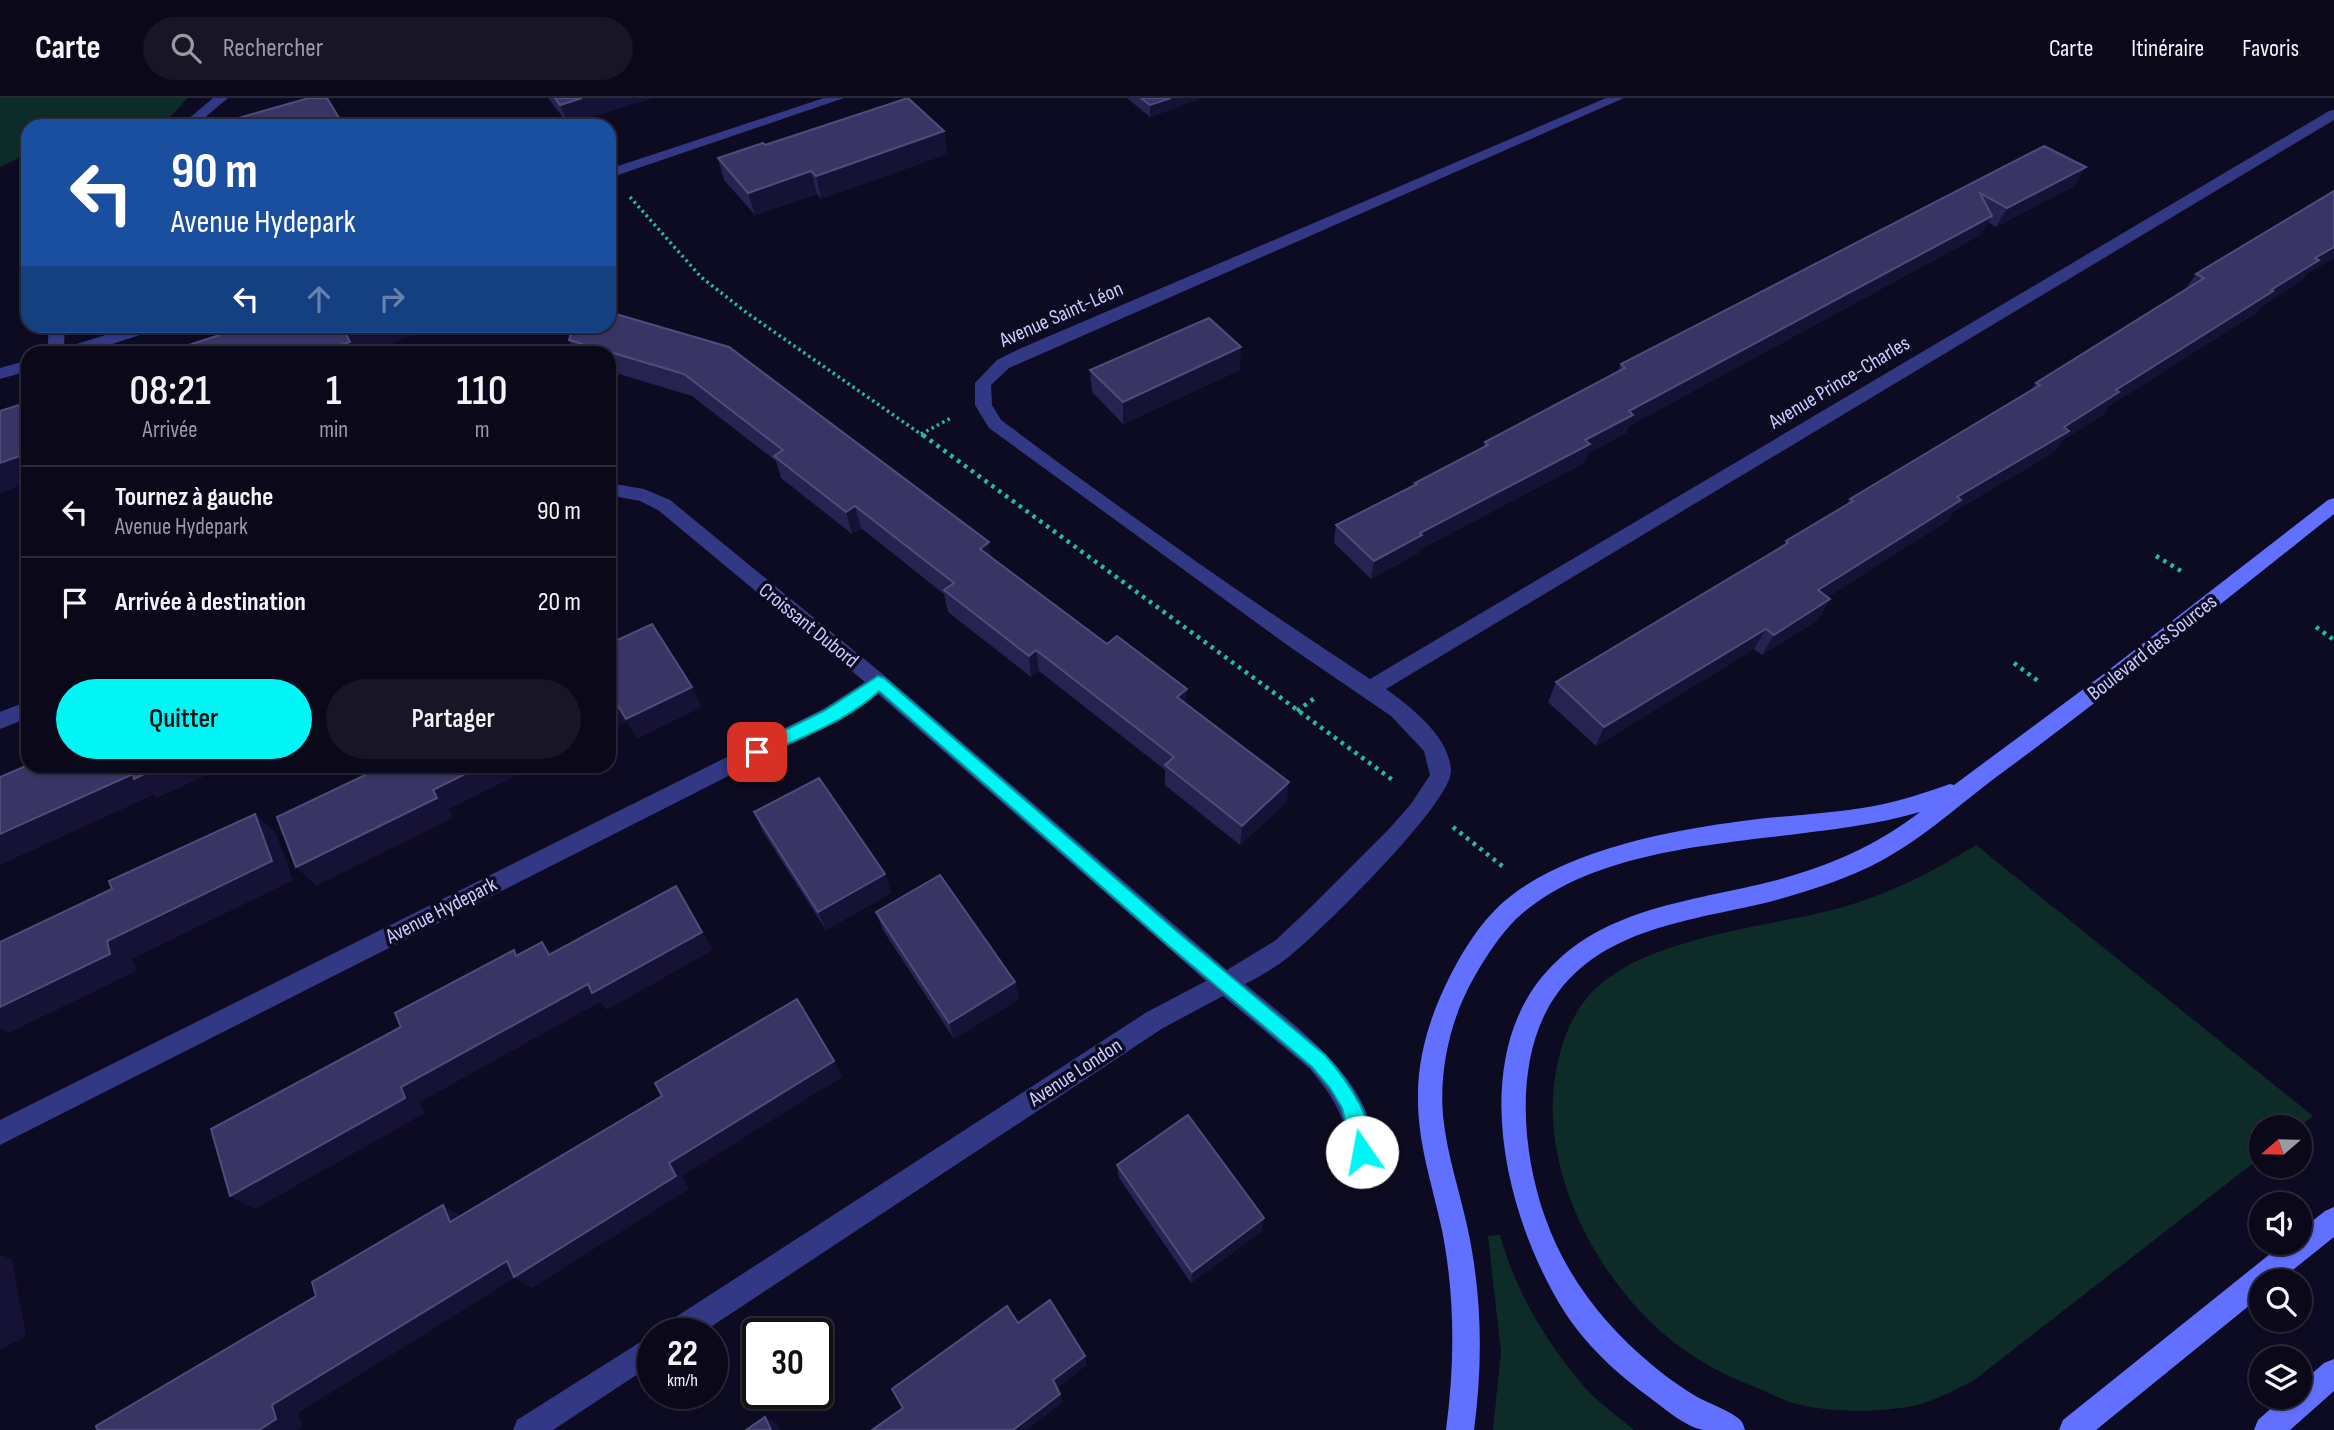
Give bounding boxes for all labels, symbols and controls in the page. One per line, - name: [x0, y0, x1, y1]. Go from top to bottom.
- search box: [143, 17, 633, 80]
- text: Carte: [35, 28, 101, 68]
- icon: search: [167, 29, 205, 67]
- text: Rechercher: [223, 33, 323, 64]
- text: Carte: [2049, 34, 2093, 63]
- text: Itinéraire: [2131, 34, 2204, 63]
- text: Favoris: [2242, 34, 2299, 63]
- text: 90 m: [171, 143, 258, 202]
- icon: left: [56, 147, 147, 238]
- text: Avenue Hydepark: [171, 203, 356, 242]
- street label: Avenue Saint-Léon: [995, 276, 1127, 353]
- icon: left: [227, 280, 265, 318]
- icon: ahead: [300, 280, 338, 318]
- icon: right: [373, 280, 411, 318]
- street label: Avenue Prince-Charles: [1763, 330, 1914, 435]
- text: 08:21: [130, 366, 211, 417]
- text: 1: [326, 366, 342, 417]
- text: 110: [457, 366, 507, 417]
- text: Arrivée: [143, 416, 198, 444]
- text: min: [319, 416, 348, 444]
- text: m: [475, 416, 489, 444]
- text: Tournez à gauche: [115, 482, 273, 513]
- icon: left: [56, 493, 94, 531]
- text: 90 m: [537, 496, 581, 527]
- text: Avenue Hydepark: [115, 513, 248, 541]
- street label: Croissant Dubord: [754, 578, 864, 673]
- icon: arrive: [56, 584, 94, 622]
- text: Arrivée à destination: [115, 587, 306, 618]
- text: 20 m: [538, 587, 581, 618]
- street label: Boulevard des Sources: [2083, 589, 2222, 706]
- button: Quitter: [56, 679, 312, 759]
- button: Partager: [326, 679, 581, 759]
- pin: [727, 722, 787, 782]
- icon: arrive: [738, 733, 776, 771]
- street label: Avenue Hydepark: [381, 872, 501, 950]
- street label: Avenue London: [1023, 1033, 1127, 1112]
- position arrow: [1325, 1115, 1399, 1189]
- north arrow: [2249, 1115, 2312, 1178]
- map controls: [2249, 1115, 2312, 1409]
- button: sound: [2249, 1192, 2312, 1255]
- button: search: [2249, 1269, 2312, 1332]
- speed limit sign: 30: [742, 1318, 833, 1409]
- text: 22: [667, 1333, 698, 1376]
- button: layers: [2249, 1346, 2312, 1409]
- text: km/h: [667, 1370, 698, 1391]

